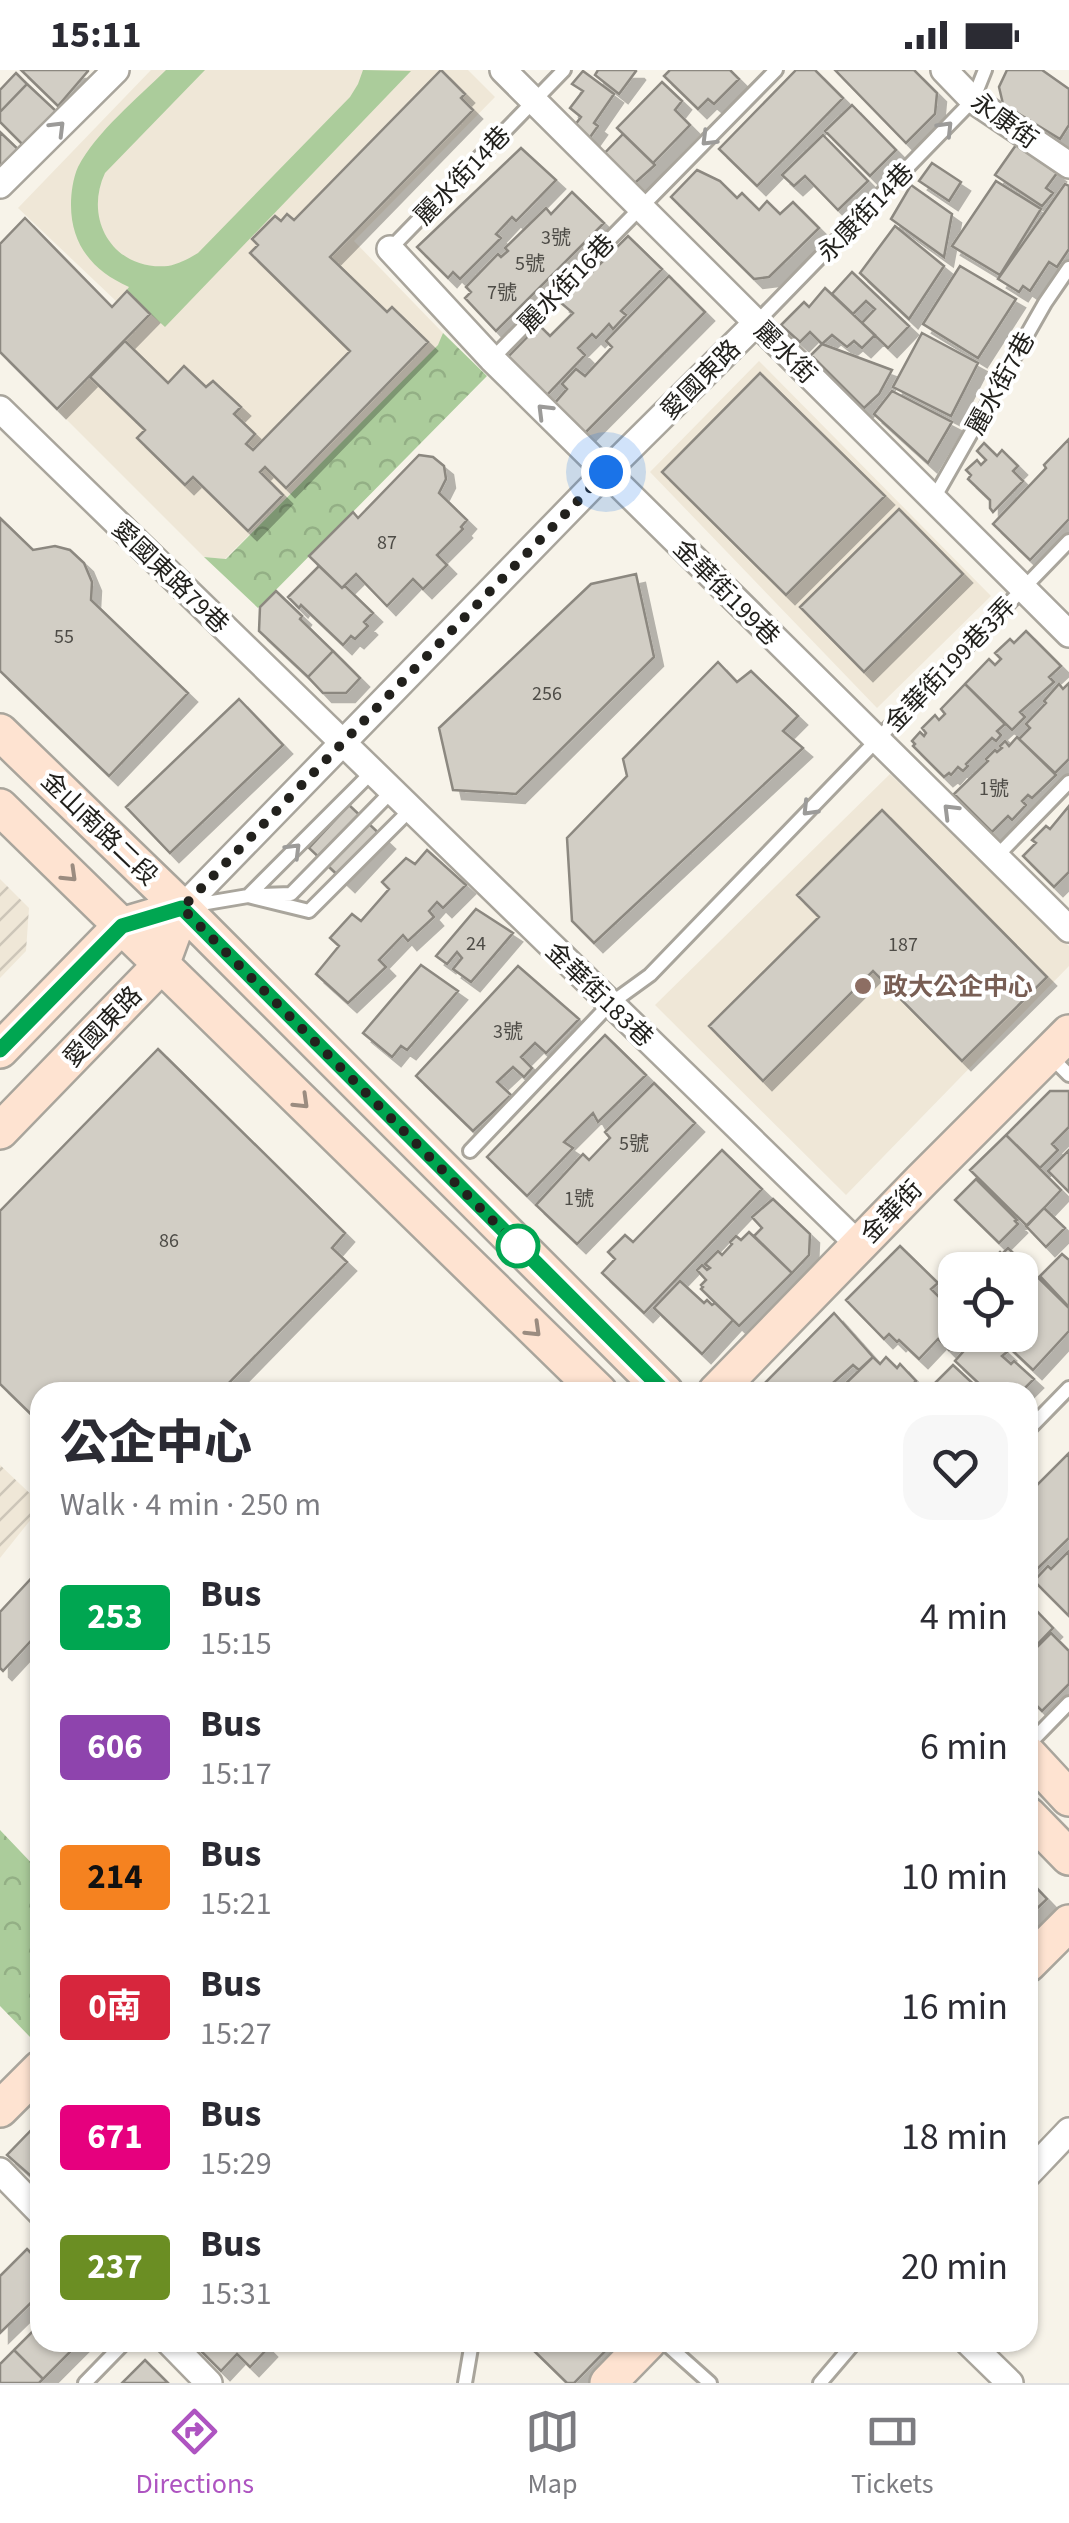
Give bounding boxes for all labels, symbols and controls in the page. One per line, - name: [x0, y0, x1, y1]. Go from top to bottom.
- text: 15:11: [50, 8, 142, 62]
- street label: 永康街: [963, 84, 1045, 157]
- street label: 麗水街14巷: [406, 118, 519, 233]
- one-way arrow: [46, 121, 64, 139]
- one-way arrow: [935, 121, 953, 139]
- one-way arrow: [702, 127, 720, 145]
- street label: 永康街14巷: [809, 155, 922, 270]
- house number: 3號: [541, 224, 571, 252]
- street label: 麗水街16巷: [510, 226, 623, 341]
- house number: 5號: [515, 250, 545, 278]
- house number: 7號: [487, 279, 517, 307]
- street label: 麗水街: [746, 313, 825, 392]
- street label: 麗水街7巷: [958, 326, 1044, 441]
- street label: 愛國東路: [653, 332, 749, 428]
- one-way arrow: [538, 405, 556, 423]
- your location: [581, 447, 631, 497]
- street label: 愛國東路79巷: [104, 512, 237, 642]
- house number: 87: [377, 529, 397, 557]
- street label: 金華街199巷: [665, 531, 788, 654]
- street label: 金華街199巷3弄: [877, 589, 1024, 740]
- house number: 55: [54, 623, 74, 651]
- house number: 256: [532, 680, 562, 708]
- street label: 金山南路二段: [33, 764, 166, 894]
- house number: 1號: [979, 775, 1009, 803]
- one-way arrow: [803, 798, 821, 816]
- one-way arrow: [943, 805, 961, 823]
- one-way arrow: [283, 844, 301, 862]
- one-way arrow: [58, 863, 76, 881]
- house number: 24: [466, 930, 486, 958]
- house number: 187: [888, 931, 918, 959]
- street label: 金華街183巷: [537, 934, 661, 1055]
- place label: 政大公企中心: [883, 969, 1033, 1005]
- marker: 政大公企中心: [852, 975, 874, 997]
- street label: 愛國東路: [55, 978, 150, 1075]
- house number: 3號: [493, 1018, 523, 1046]
- one-way arrow: [290, 1091, 308, 1109]
- house number: 5號: [619, 1130, 649, 1158]
- street label: 金華街: [853, 1172, 931, 1251]
- house number: 1號: [564, 1185, 594, 1213]
- unlabelled marker: [497, 1225, 539, 1267]
- house number: 86: [159, 1227, 179, 1255]
- map controls: [938, 1252, 1038, 1352]
- button: locate: [938, 1252, 1038, 1352]
- one-way arrow: [523, 1318, 541, 1336]
- text: 公企中心: [60, 1410, 252, 1478]
- button: heart: [903, 1415, 1008, 1520]
- text: Walk · 4 min · 250 m: [60, 1482, 321, 1528]
- text: Bus: [200, 1567, 261, 1621]
- text: 4 min: [920, 1590, 1008, 1644]
- text: 253: [87, 1592, 143, 1642]
- text: 15:15: [200, 1621, 272, 1667]
- text: Bus: [200, 1697, 261, 1751]
- text: 6 min: [920, 1720, 1008, 1774]
- text: 606: [87, 1722, 143, 1772]
- text: 15:17: [200, 1751, 272, 1797]
- text: Bus: [200, 1827, 261, 1881]
- text: 10 min: [901, 1850, 1008, 1904]
- text: 214: [87, 1852, 143, 1902]
- text: 15:21: [200, 1881, 272, 1927]
- text: Bus: [200, 1957, 261, 2011]
- text: 16 min: [901, 1980, 1008, 2034]
- text: 0南: [88, 1982, 142, 2032]
- text: 15:27: [200, 2011, 272, 2057]
- text: Bus: [200, 2087, 261, 2141]
- text: 18 min: [901, 2110, 1008, 2164]
- text: 671: [87, 2112, 143, 2162]
- text: 15:29: [200, 2141, 272, 2187]
- text: Bus: [200, 2217, 261, 2271]
- text: 20 min: [901, 2240, 1008, 2294]
- text: 237: [87, 2242, 143, 2292]
- text: 15:31: [200, 2271, 272, 2317]
- tab: Directions: [135, 2404, 254, 2504]
- tab: Map: [525, 2404, 580, 2504]
- tab: Tickets: [851, 2404, 934, 2504]

